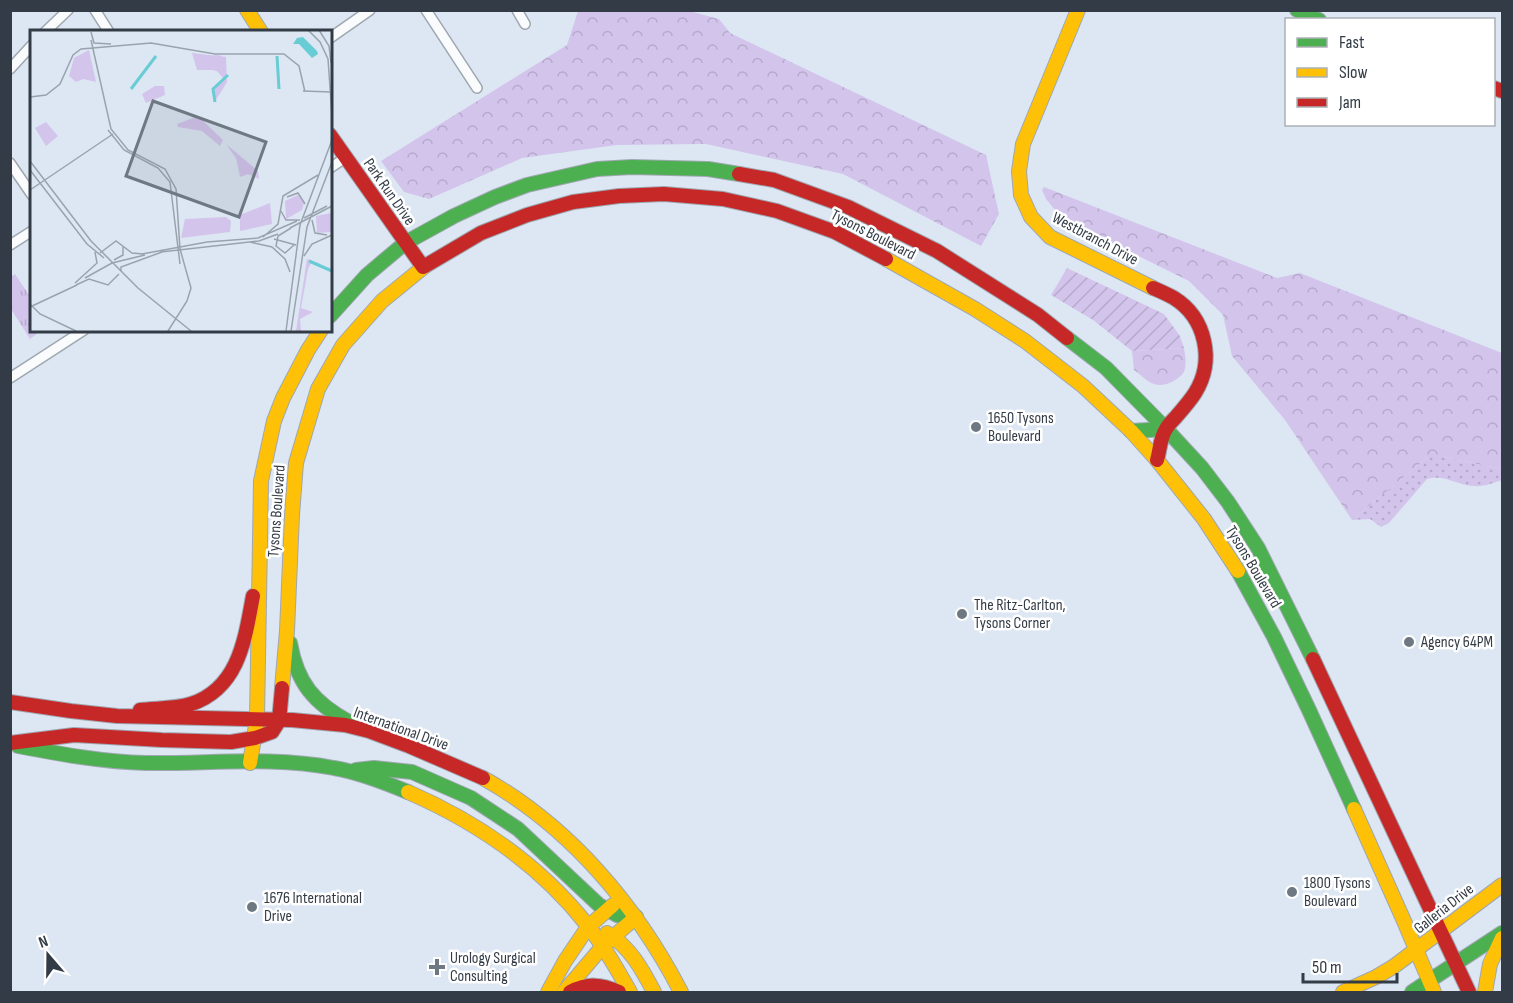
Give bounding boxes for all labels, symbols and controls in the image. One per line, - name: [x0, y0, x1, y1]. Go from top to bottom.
- legend: [1285, 18, 1495, 126]
- inset map: [30, 30, 332, 332]
- text: Fast: [1339, 32, 1365, 53]
- text: Slow: [1339, 62, 1368, 83]
- text: Jam: [1338, 92, 1361, 113]
- street label: Park Run Drive: [359, 155, 419, 229]
- street label: Tysons Boulevard: [828, 206, 918, 264]
- street label: Westbranch Drive: [1049, 208, 1141, 270]
- place label: 1650 Tysons Boulevard: [988, 409, 1054, 446]
- marker: 1650 Tysons Boulevard: [969, 420, 983, 434]
- street label: Tysons Boulevard: [264, 464, 290, 558]
- street label: Tysons Boulevard: [1221, 523, 1285, 611]
- place label: The Ritz-Carlton, Tysons Corner: [974, 596, 1066, 633]
- marker: The Ritz-Carlton, Tysons Corner: [955, 607, 969, 621]
- place label: Agency 64PM: [1420, 633, 1493, 652]
- marker: Agency 64PM: [1402, 635, 1416, 649]
- street label: International Drive: [351, 703, 451, 755]
- place label: 1800 Tysons Boulevard: [1304, 874, 1371, 911]
- street label: Galleria Drive: [1410, 880, 1478, 938]
- marker: 1800 Tysons Boulevard: [1285, 885, 1299, 899]
- place label: 1676 International Drive: [264, 889, 362, 926]
- marker: 1676 International Drive: [245, 900, 259, 914]
- north arrow: [18, 925, 78, 985]
- text: N: [36, 932, 51, 953]
- scale bar: [1303, 946, 1398, 984]
- place label: Urology Surgical Consulting: [450, 949, 536, 986]
- text: 50 m: [1312, 957, 1342, 978]
- marker: Urology Surgical Consulting: [428, 958, 446, 976]

